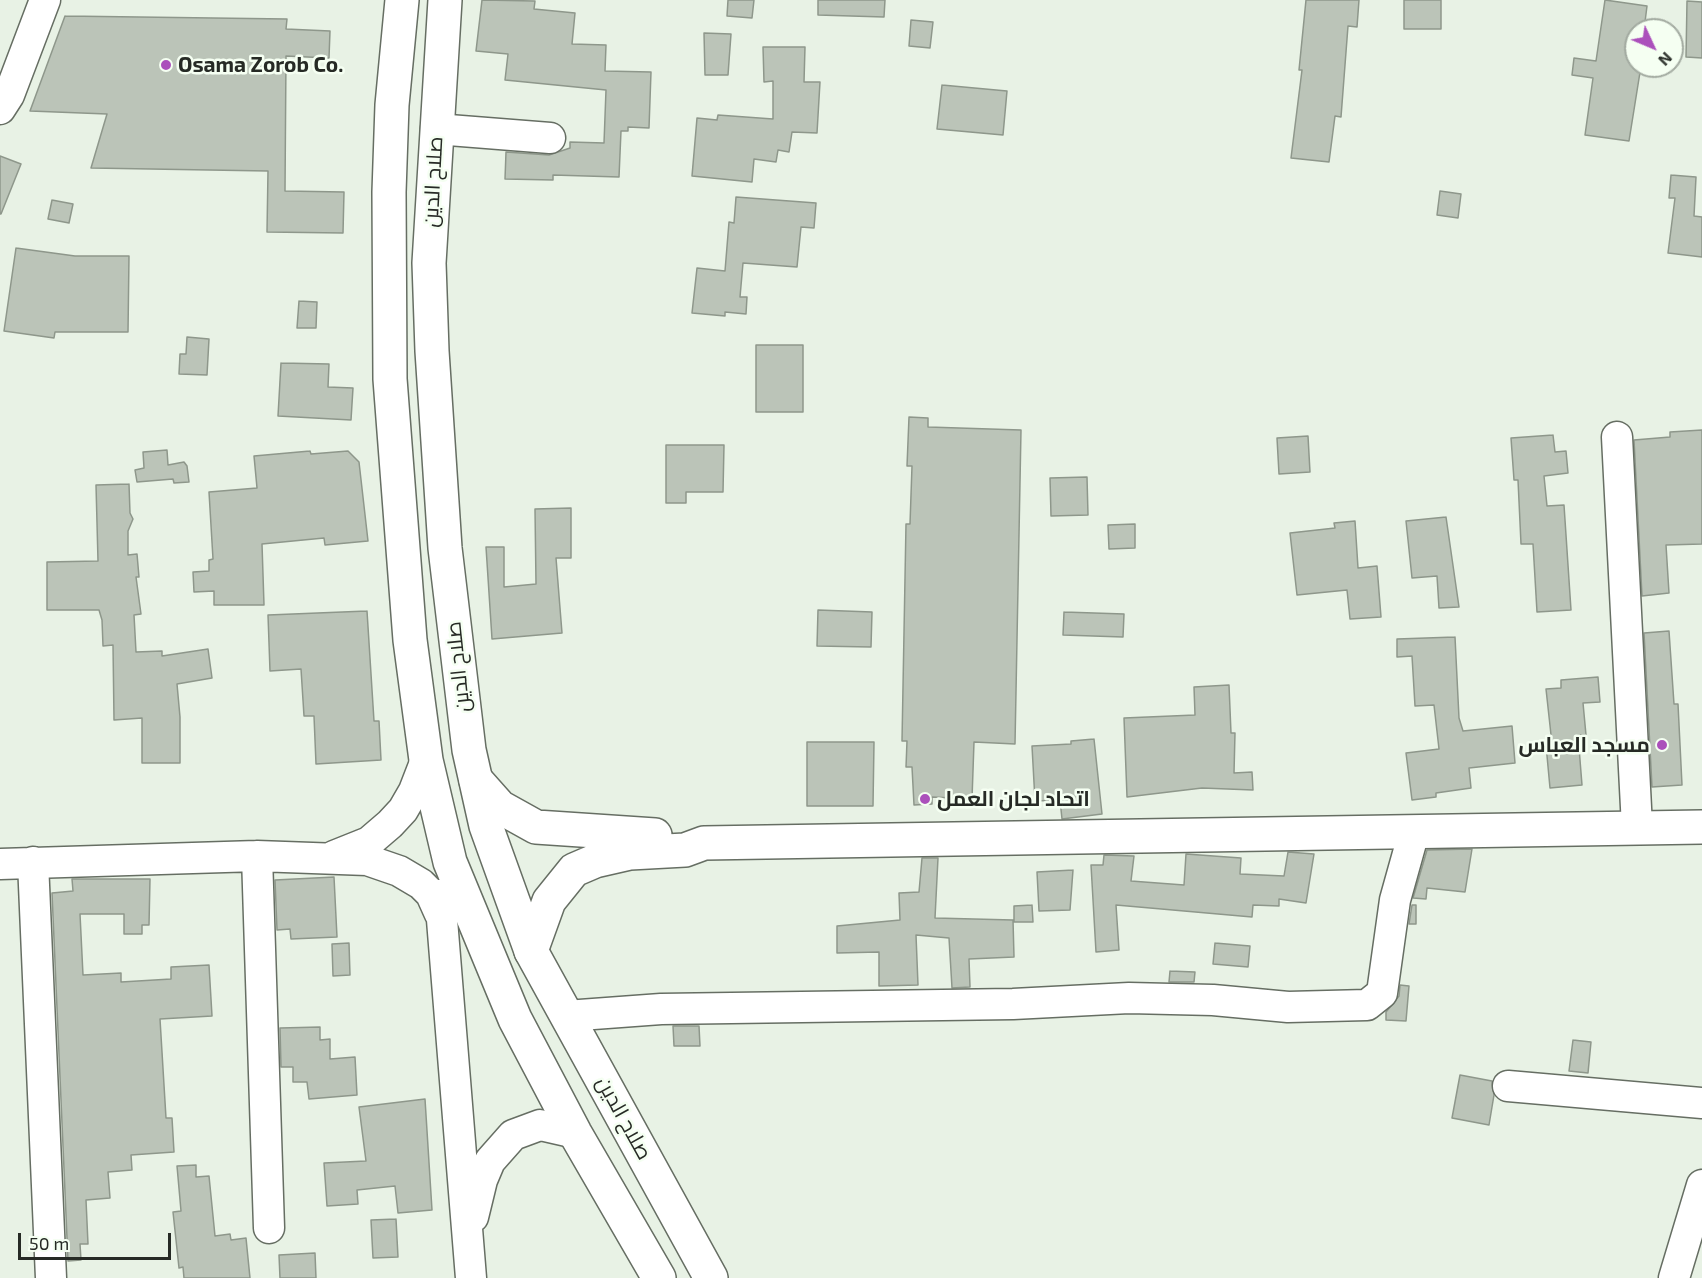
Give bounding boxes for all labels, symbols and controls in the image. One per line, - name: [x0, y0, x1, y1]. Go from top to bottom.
- north arrow: [1624, 18, 1684, 78]
- text: N: [1655, 49, 1677, 70]
- place label: Osama Zorob Co.: [178, 52, 343, 78]
- marker: Osama Zorob Co.: [159, 58, 173, 72]
- street label: صلاح الدين: [418, 136, 448, 228]
- street label: صلاح الدين: [441, 620, 475, 714]
- place label: مسجد العباس: [1519, 732, 1650, 758]
- marker: مسجد العباس: [1655, 738, 1669, 752]
- place label: اتحاد لجان العمل: [937, 786, 1090, 812]
- marker: اتحاد لجان العمل: [918, 792, 932, 806]
- street label: صلاح الدين: [591, 1072, 657, 1164]
- scale bar: [21, 1221, 174, 1259]
- text: 50 m: [29, 1232, 69, 1254]

